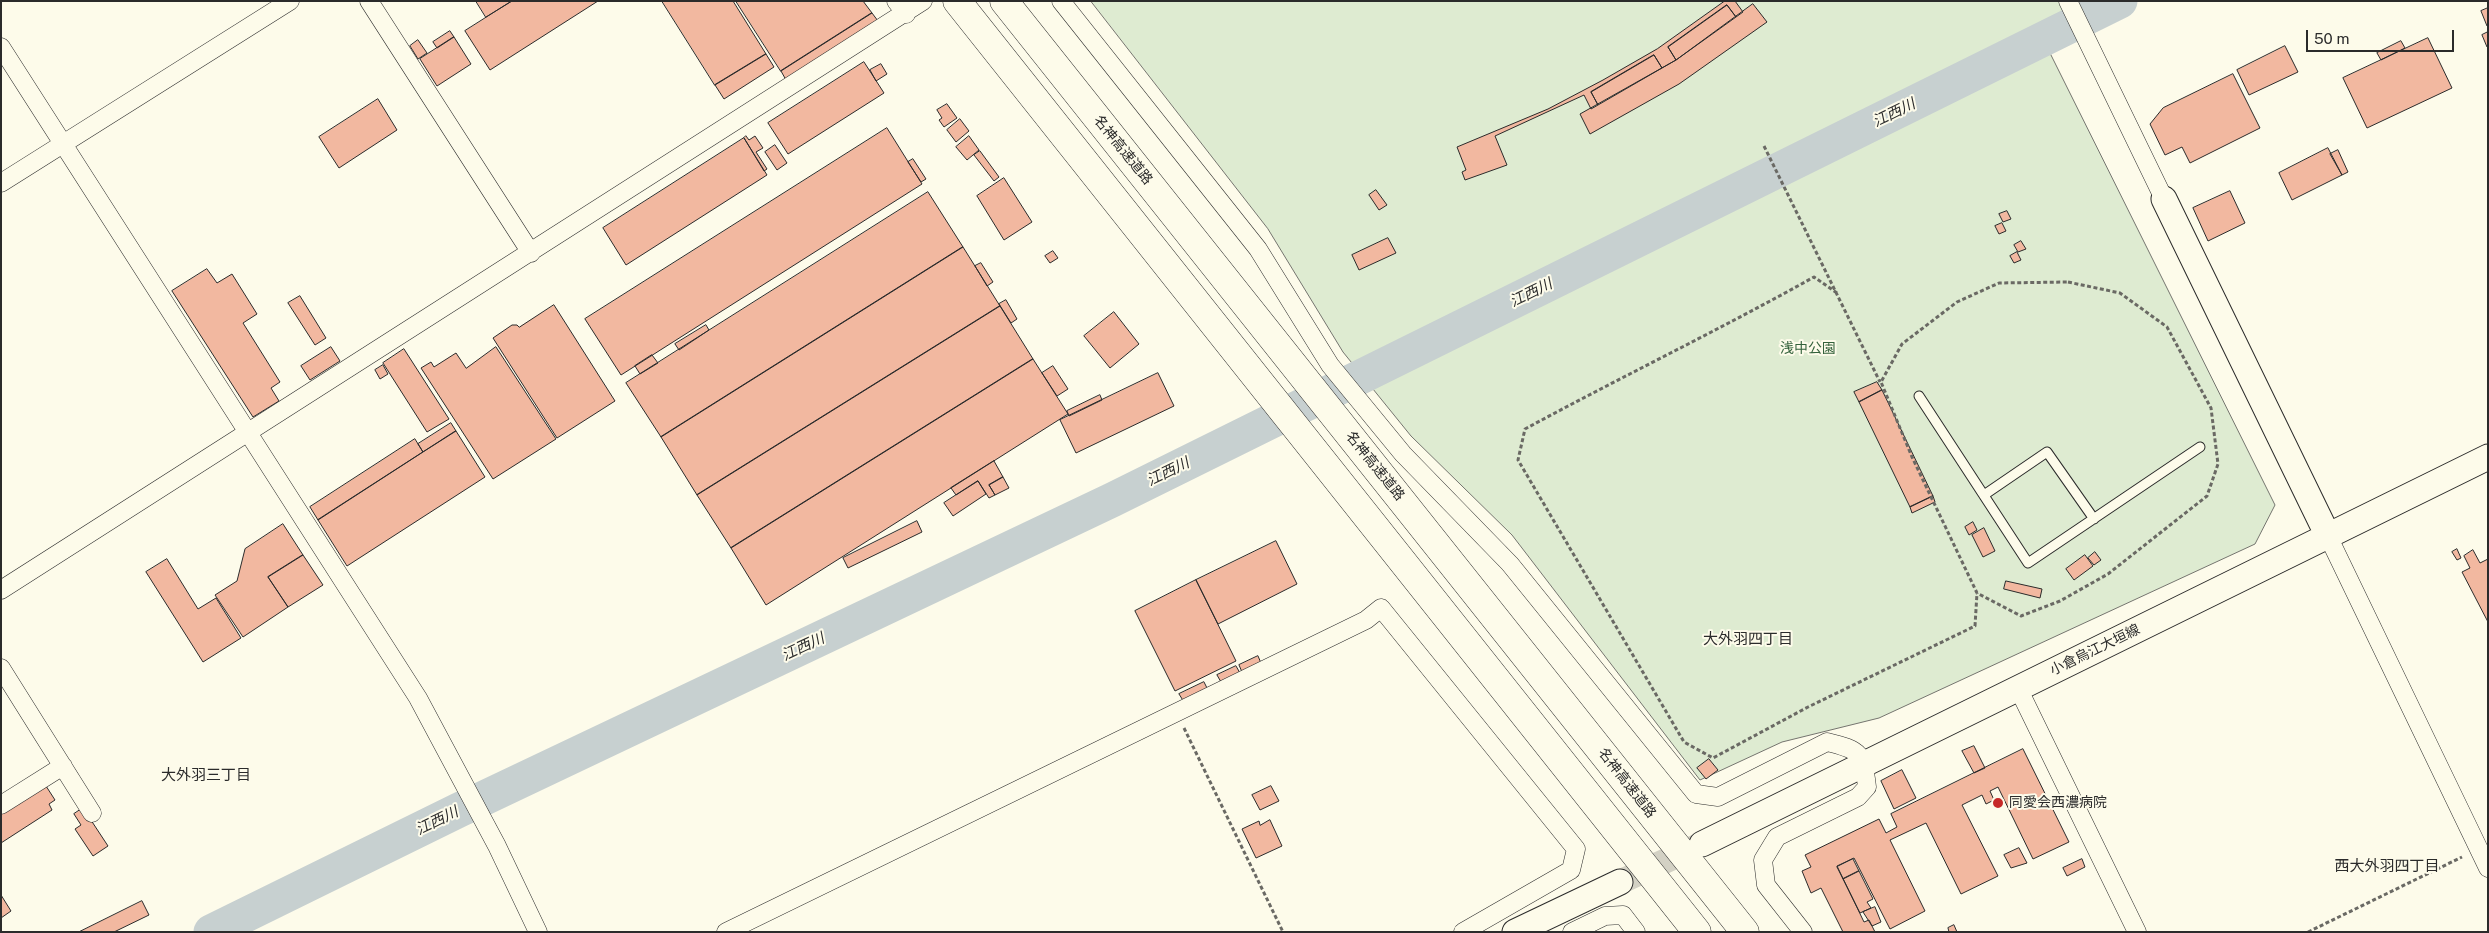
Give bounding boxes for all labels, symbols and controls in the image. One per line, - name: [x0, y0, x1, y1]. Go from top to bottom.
- scale bar: [2309, 20, 2456, 52]
- text: 50 m: [2314, 30, 2349, 47]
- water label: 江西川: [1870, 95, 1918, 131]
- street label: 名神高速道路: [1090, 112, 1156, 188]
- water label: 江西川: [1507, 275, 1555, 311]
- park label: 浅中公園: [1780, 341, 1836, 357]
- street label: 名神高速道路: [1342, 428, 1408, 504]
- water label: 江西川: [1144, 454, 1192, 490]
- street label: 小倉烏江大垣線: [2047, 621, 2143, 679]
- water label: 江西川: [779, 629, 827, 665]
- district label: 大外羽四丁目: [1703, 630, 1793, 648]
- street label: 名神高速道路: [1595, 745, 1659, 821]
- district label: 大外羽三丁目: [161, 766, 251, 784]
- place label: 同愛会西濃病院: [2009, 795, 2107, 811]
- marker: 同愛会西濃病院: [1991, 796, 2005, 810]
- water label: 江西川: [413, 803, 461, 839]
- district label: 西大外羽四丁目: [2335, 857, 2439, 875]

